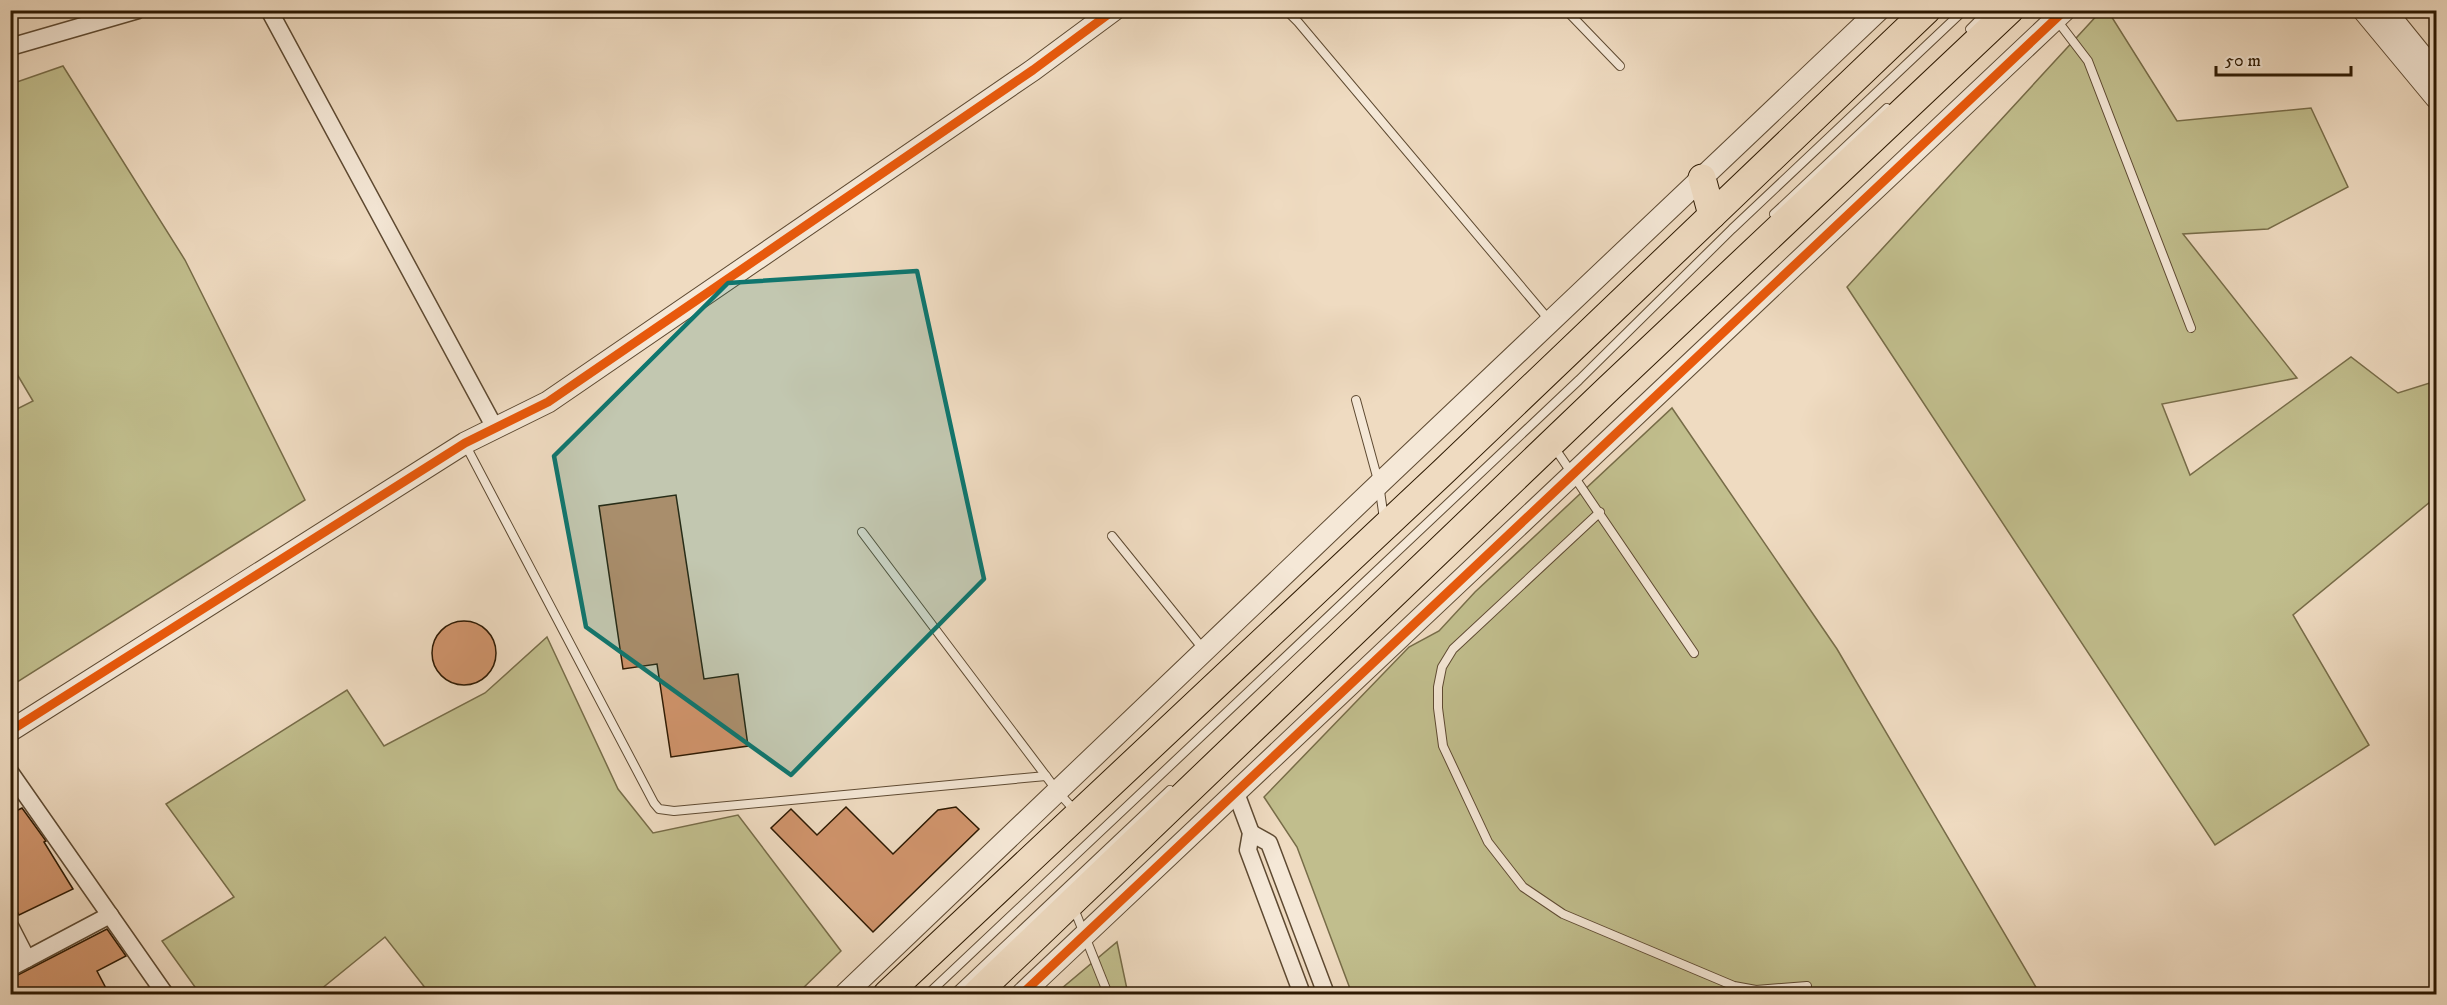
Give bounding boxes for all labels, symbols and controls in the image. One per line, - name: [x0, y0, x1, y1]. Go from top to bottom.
- scale bar: [2216, 39, 2351, 77]
- text: 50 m: [2225, 50, 2261, 72]

